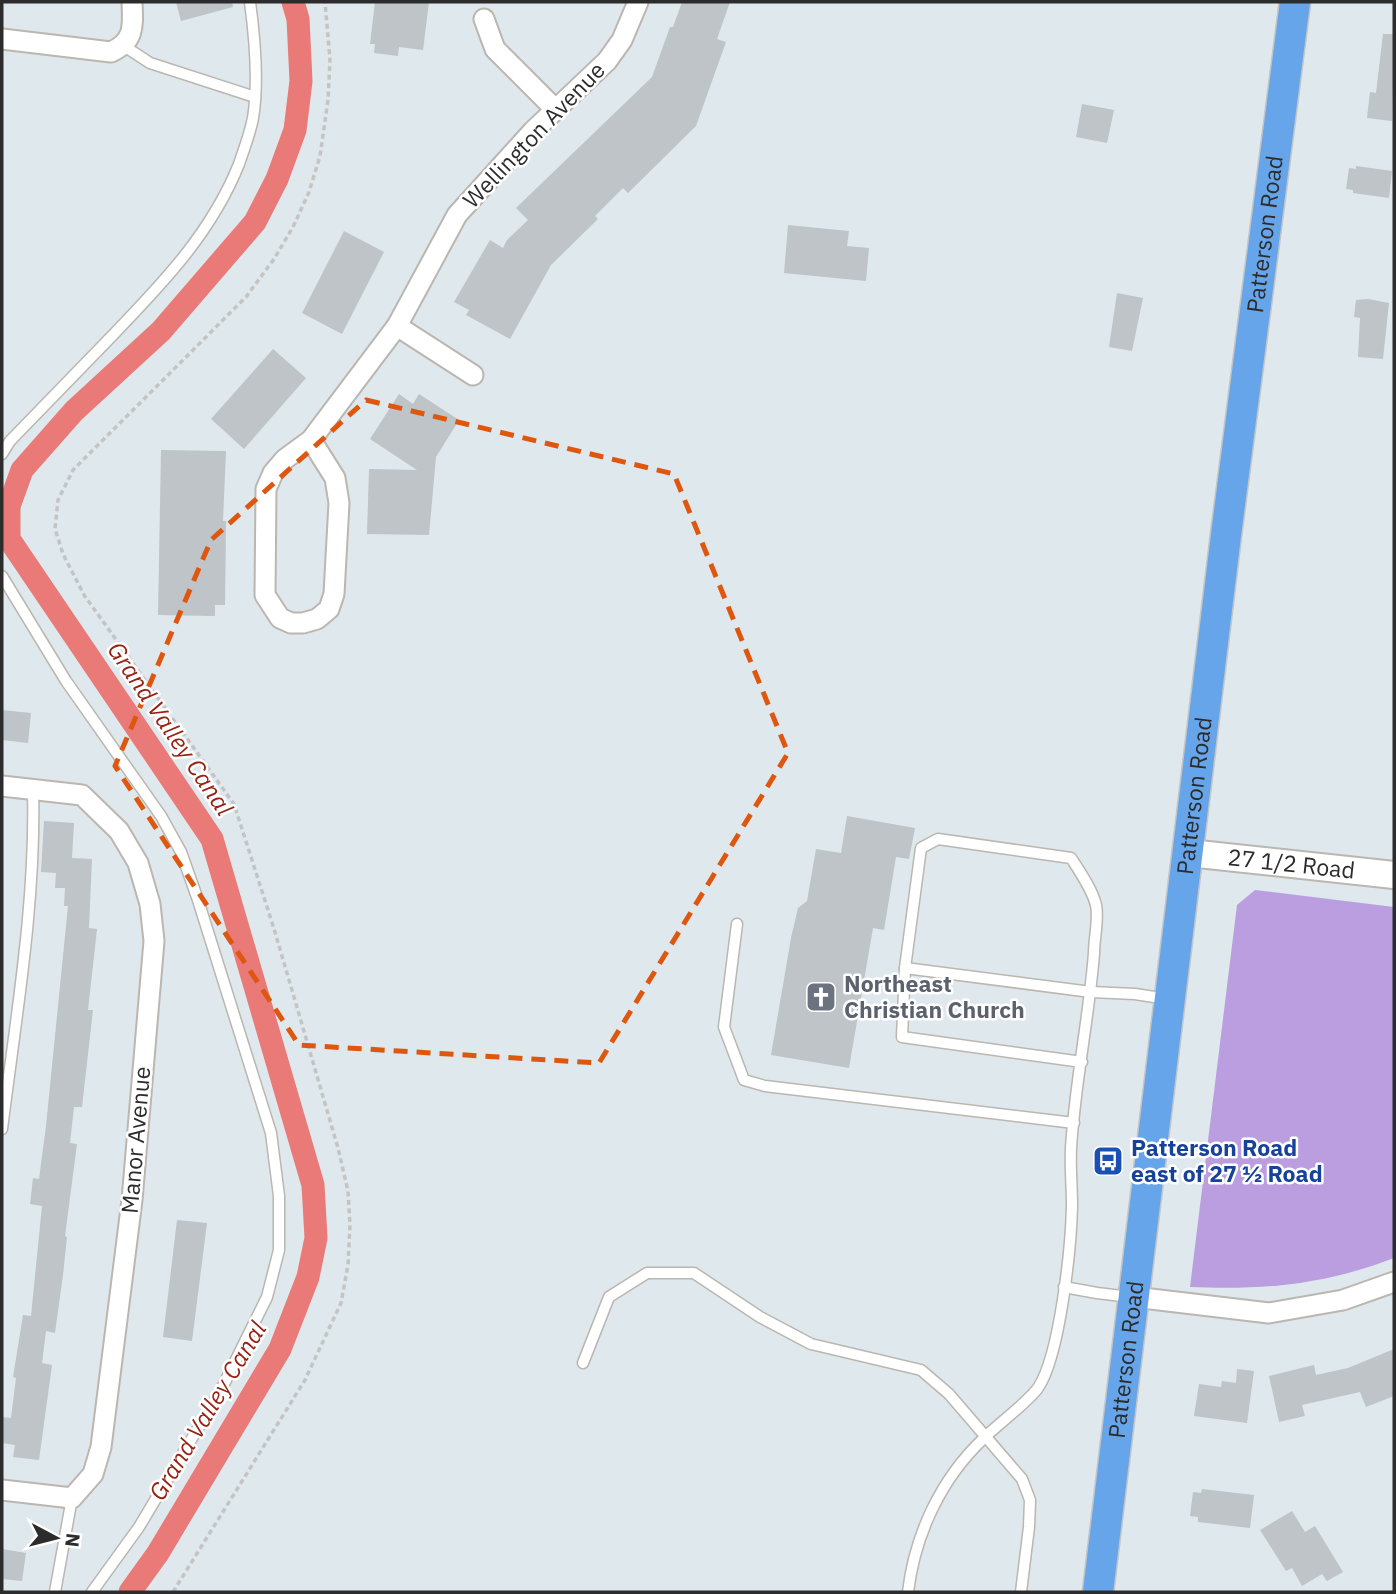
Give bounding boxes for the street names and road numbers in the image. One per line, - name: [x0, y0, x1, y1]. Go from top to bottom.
- street label: Wellington Avenue: [456, 55, 611, 214]
- street label: Patterson Road: [1239, 154, 1289, 315]
- street label: Patterson Road: [1169, 715, 1218, 876]
- street label: 27 1/2 Road: [1226, 841, 1357, 885]
- street label: Manor Avenue: [114, 1065, 156, 1215]
- street label: Patterson Road: [1101, 1279, 1150, 1440]

